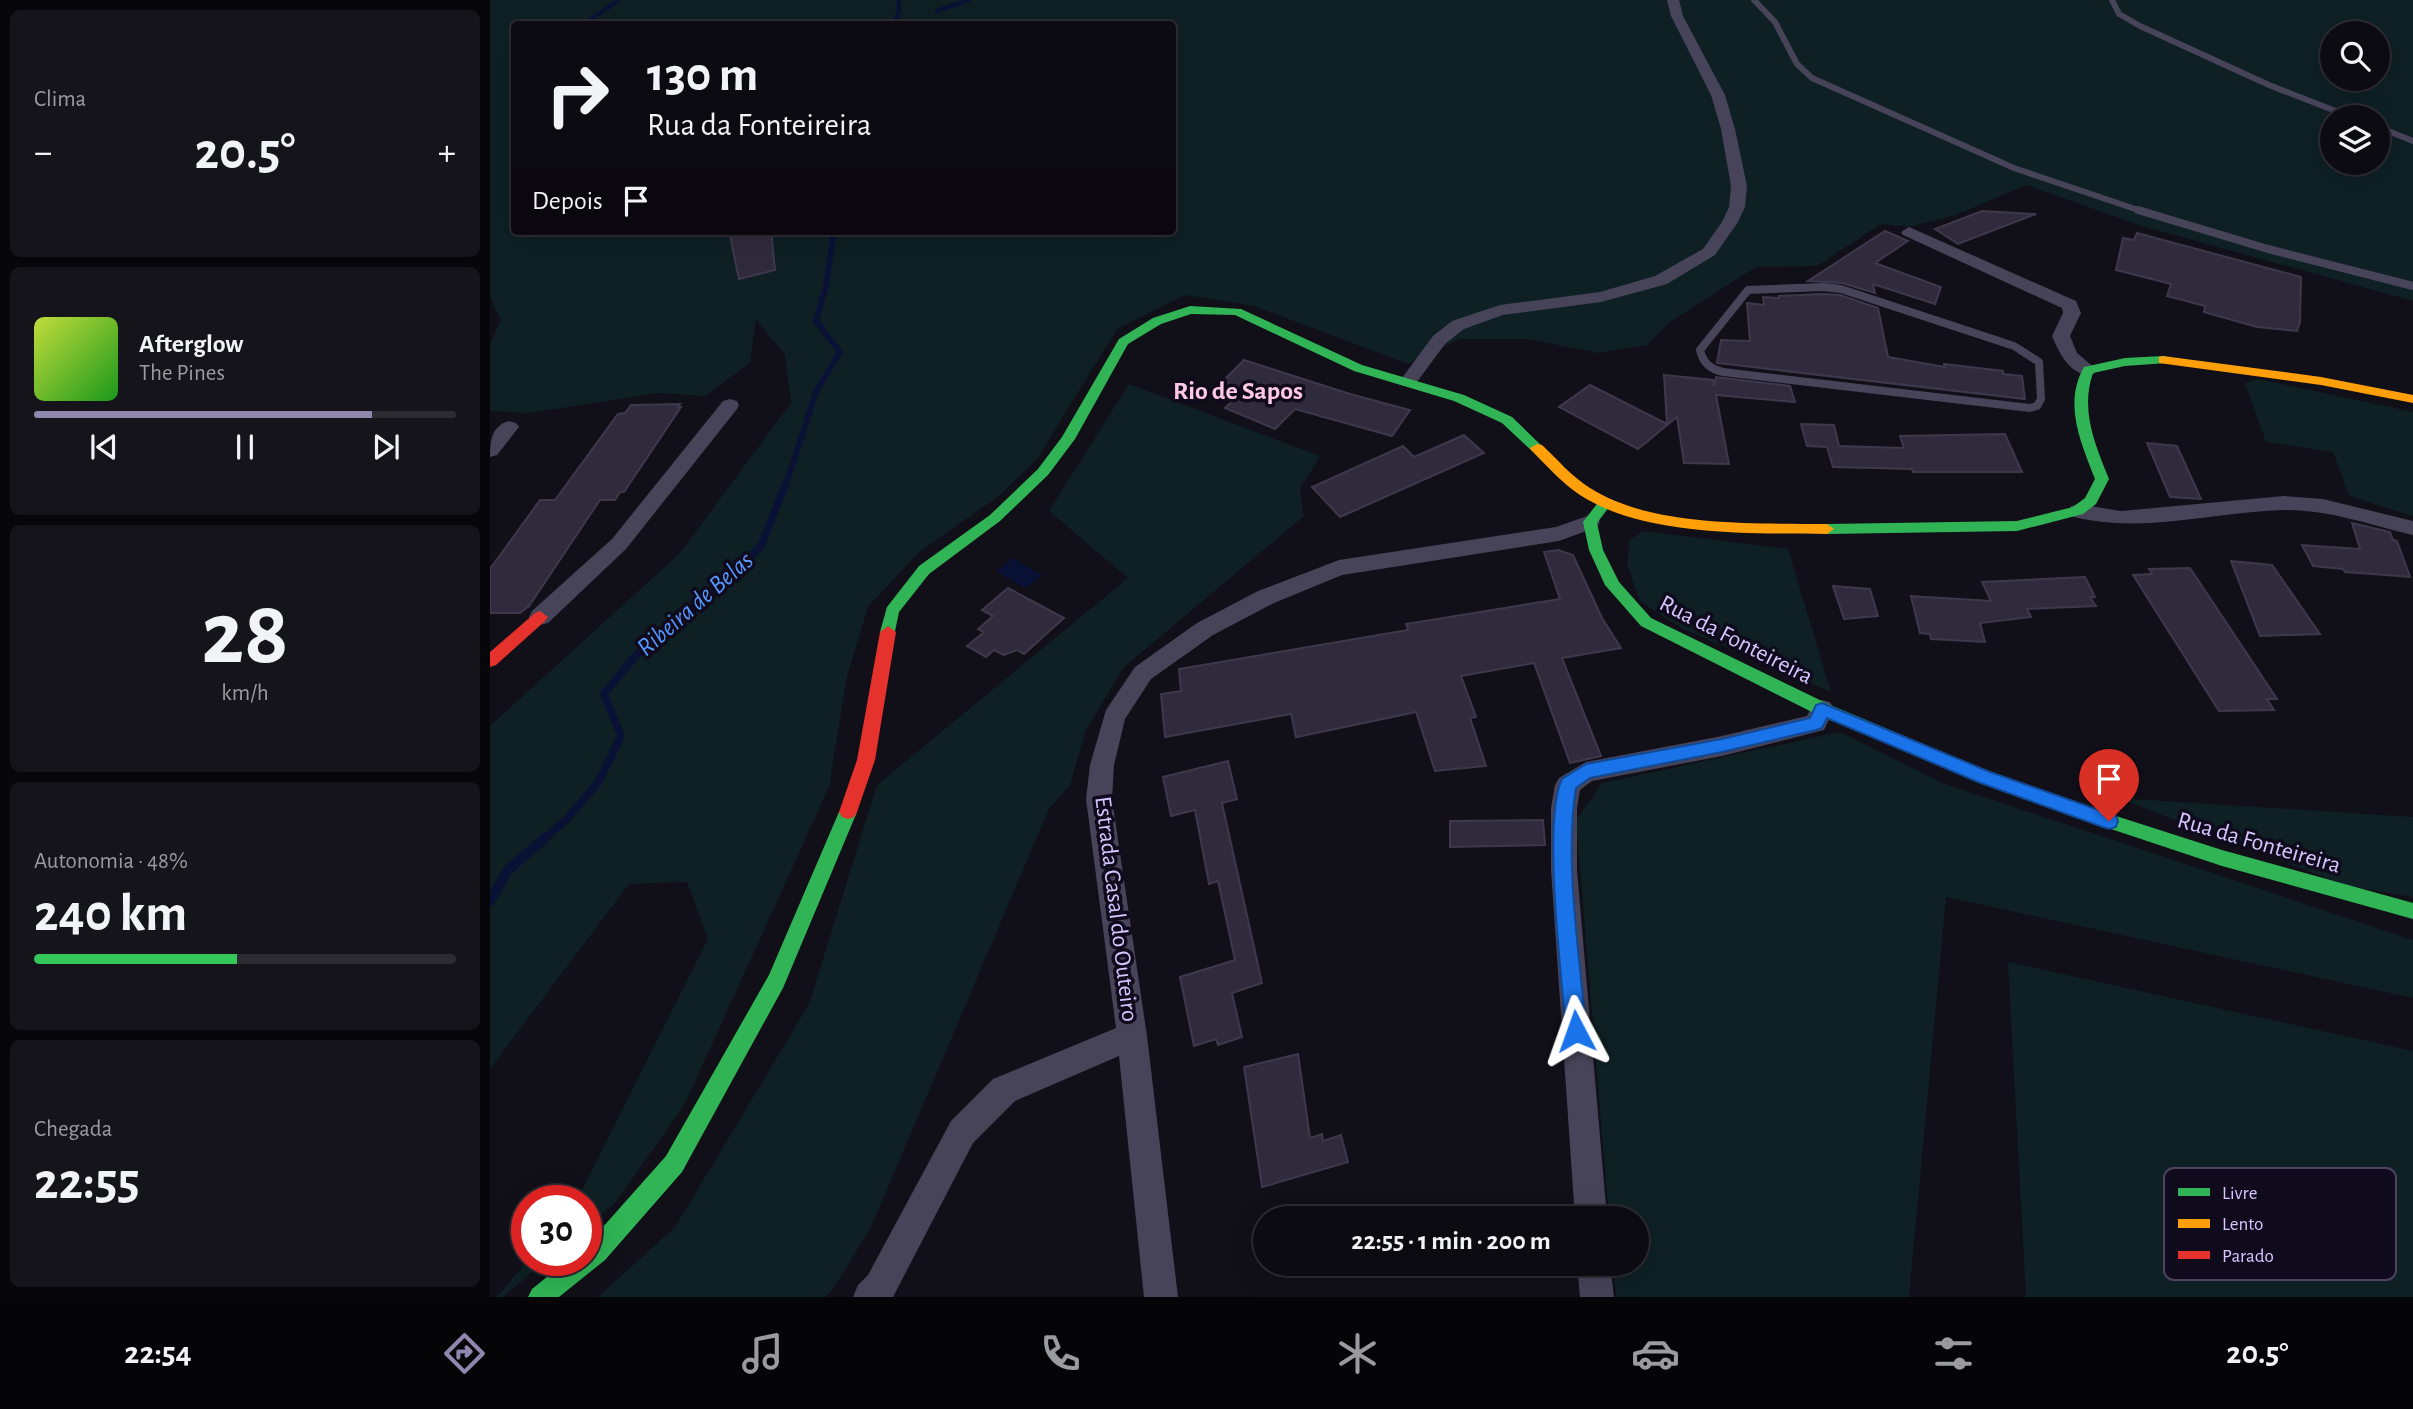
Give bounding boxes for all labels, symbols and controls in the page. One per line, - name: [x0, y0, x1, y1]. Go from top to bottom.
- map controls: [2320, 21, 2390, 175]
- button: search: [2320, 21, 2390, 91]
- icon: right: [532, 49, 623, 140]
- text: 130 m: [647, 51, 758, 100]
- text: Clima: [34, 88, 86, 111]
- button: layers: [2320, 105, 2390, 175]
- text: Rua da Fonteireira: [647, 109, 872, 141]
- text: 20.5°: [194, 126, 296, 178]
- text: −: [34, 134, 52, 172]
- text: +: [438, 134, 456, 172]
- icon: arrive: [617, 182, 655, 220]
- text: Depois: [532, 188, 603, 214]
- text: Afterglow: [139, 331, 243, 357]
- text: The Pines: [139, 362, 225, 385]
- district label: Rio de Sapos: [1173, 378, 1303, 404]
- icon: previous: [85, 428, 123, 466]
- icon: pause: [226, 428, 264, 466]
- icon: next: [367, 428, 405, 466]
- water label: Ribeira de Belas: [632, 547, 758, 661]
- text: 28: [201, 589, 289, 680]
- street label: Rua da Fonteireira: [1655, 591, 1817, 689]
- text: km/h: [221, 682, 269, 705]
- pin: [2079, 749, 2139, 821]
- icon: arrive: [2090, 760, 2128, 798]
- street label: Estrada Casal do Outeiro: [1090, 795, 1142, 1023]
- street label: Rua da Fonteireira: [2175, 808, 2343, 878]
- text: Autonomia · 48%: [34, 850, 188, 873]
- text: 240 km: [34, 888, 187, 940]
- position arrow: [1539, 994, 1613, 1068]
- text: Chegada: [34, 1118, 112, 1141]
- text: 22:55: [34, 1156, 140, 1208]
- legend: [2164, 1168, 2396, 1280]
- text: Livre: [2222, 1184, 2257, 1203]
- speed limit sign: 30: [511, 1185, 602, 1276]
- text: Lento: [2222, 1215, 2263, 1234]
- text: 22:55 · 1 min · 200 m: [1351, 1228, 1551, 1254]
- text: Parado: [2222, 1247, 2274, 1266]
- icon: directions: [440, 1329, 489, 1378]
- icon: music: [738, 1329, 787, 1378]
- icon: phone: [1036, 1329, 1085, 1378]
- icon: climate: [1333, 1329, 1382, 1378]
- icon: car: [1631, 1329, 1680, 1378]
- icon: filters: [1929, 1329, 1978, 1378]
- text: 22:54: [124, 1337, 192, 1369]
- text: 20.5°: [2226, 1337, 2289, 1369]

